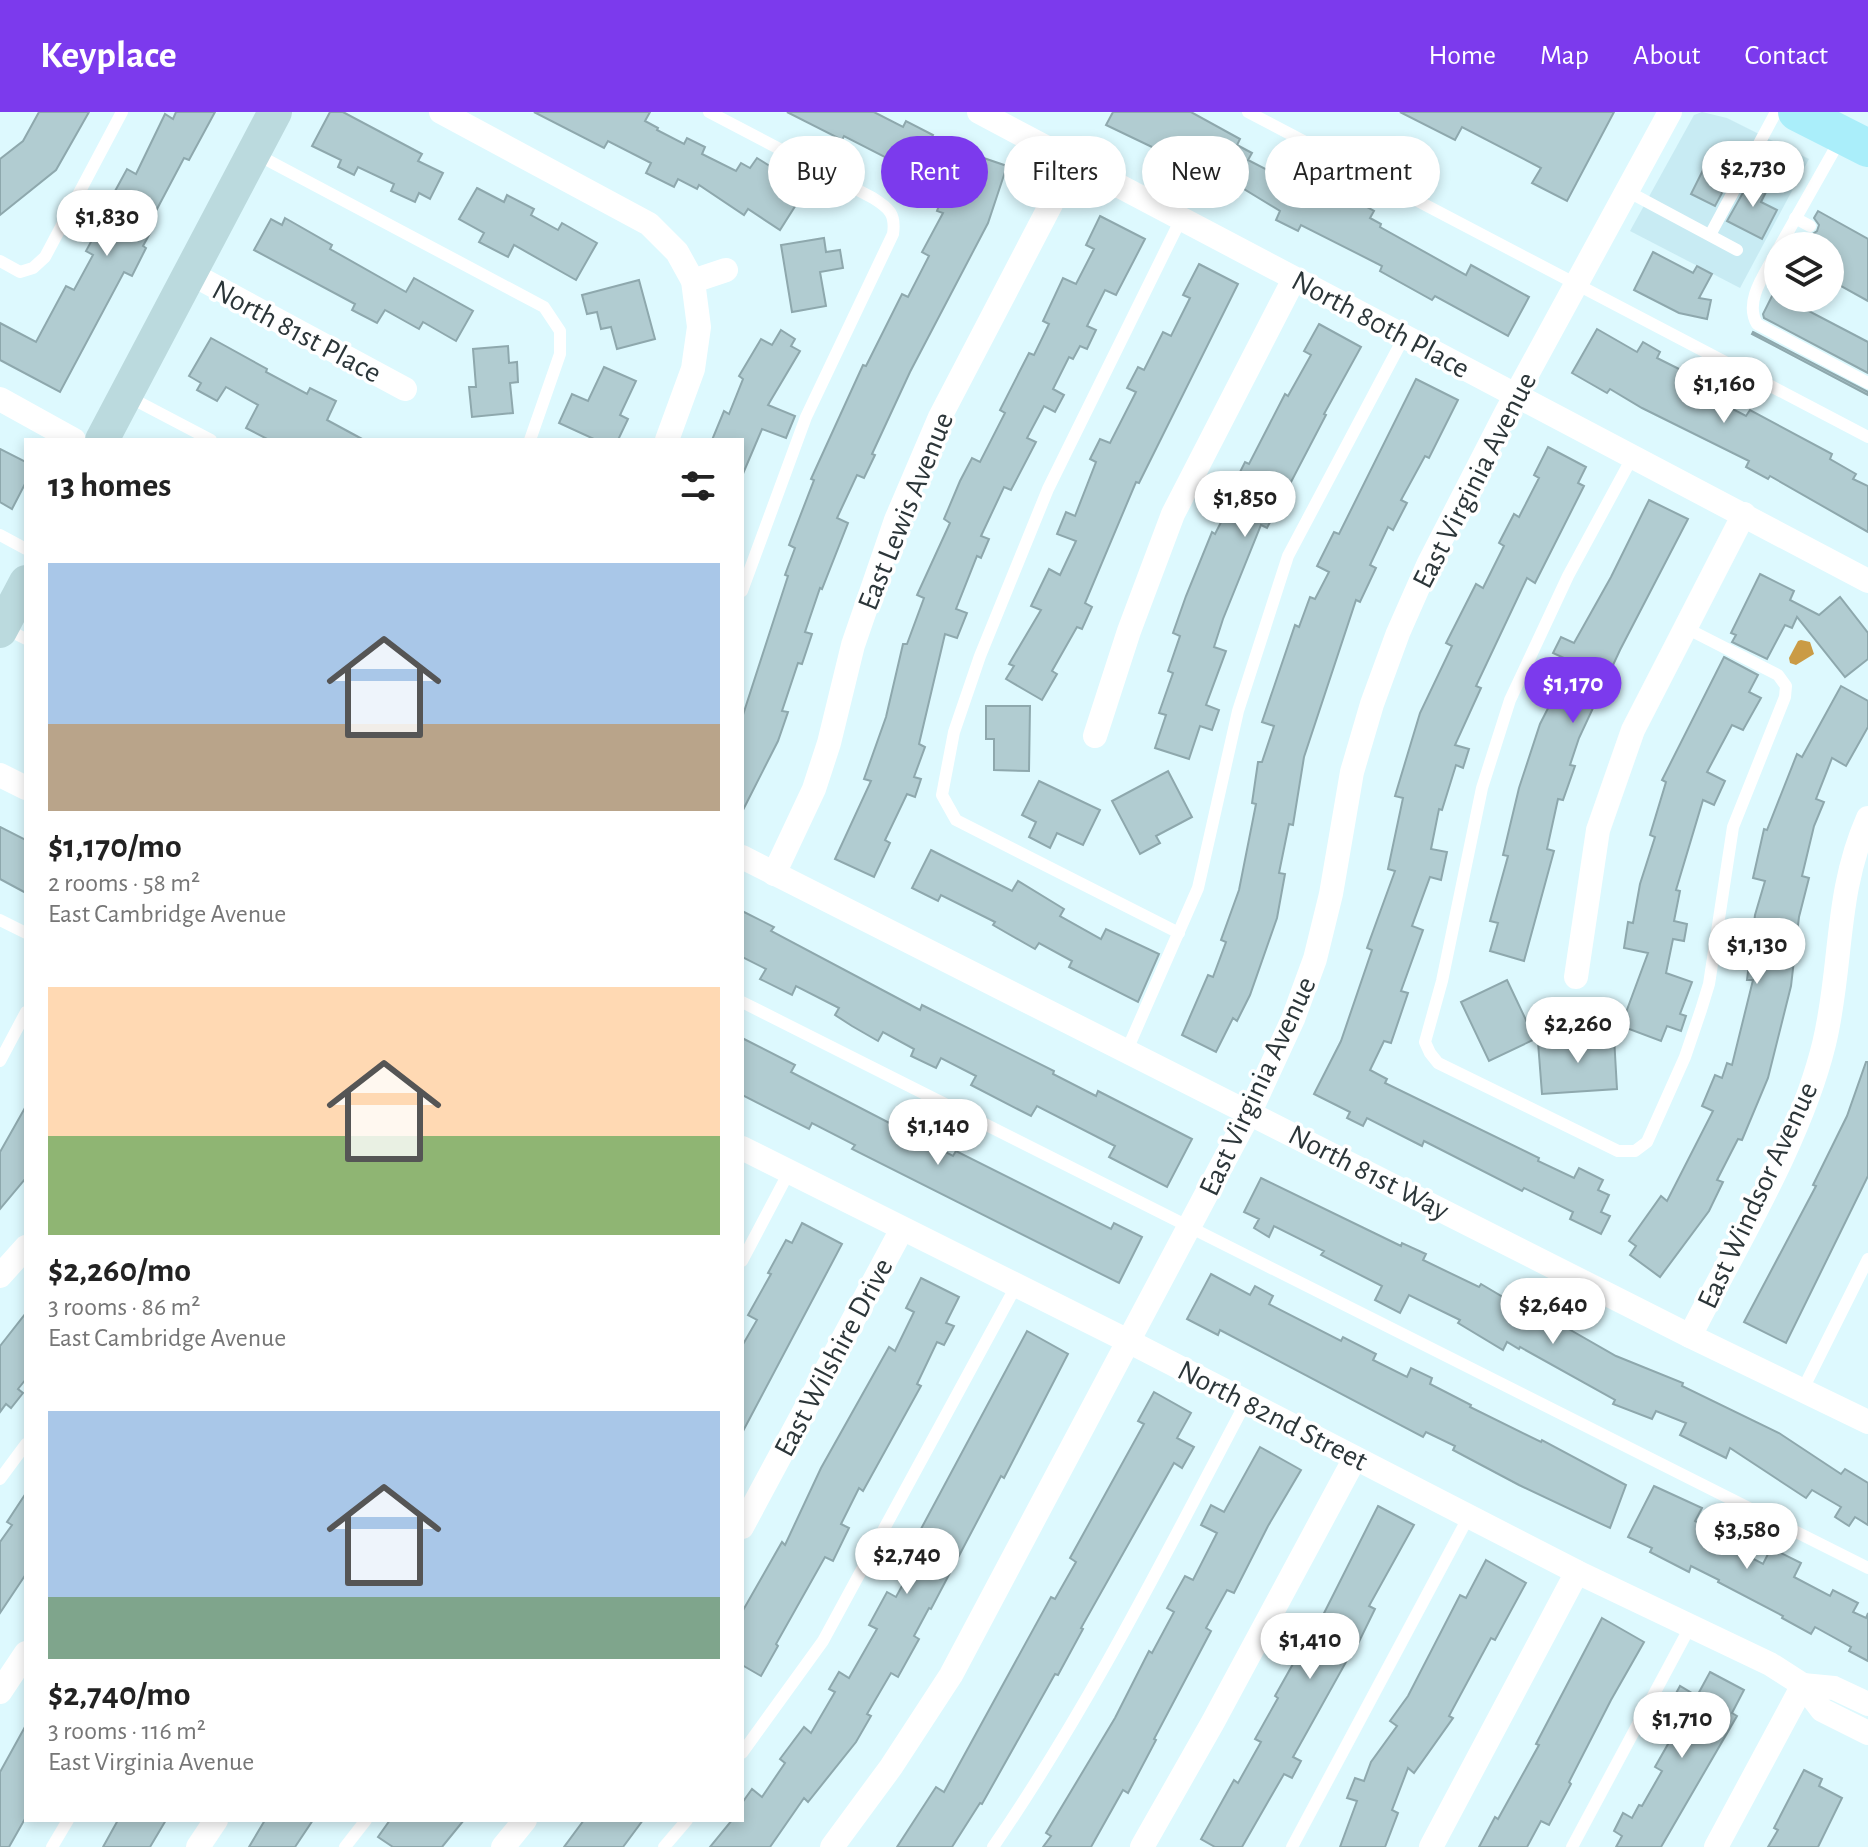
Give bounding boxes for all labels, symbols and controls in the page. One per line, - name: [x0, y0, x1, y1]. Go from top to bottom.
- text: Keyplace: [40, 37, 177, 75]
- text: Home: [1429, 42, 1496, 70]
- text: Map: [1540, 42, 1589, 70]
- text: About: [1633, 42, 1701, 70]
- text: Contact: [1745, 42, 1828, 70]
- chip: Buy: [768, 136, 865, 208]
- chip: Rent: [881, 136, 988, 208]
- chip: Filters: [1004, 136, 1126, 208]
- chip: New: [1142, 136, 1249, 208]
- chip: Apartment: [1265, 136, 1440, 208]
- pin: $2,730: [1688, 141, 1818, 209]
- text: $2,730: [1720, 154, 1786, 180]
- pin: $1,830: [42, 190, 172, 258]
- text: $1,830: [75, 203, 139, 229]
- map controls: [1764, 232, 1844, 312]
- button: layers: [1764, 232, 1844, 312]
- street label: North 80th Place: [1287, 266, 1474, 384]
- street label: North 81st Place: [207, 275, 386, 389]
- pin: $1,160: [1659, 357, 1789, 425]
- street label: East Virginia Avenue: [1407, 368, 1542, 593]
- text: $1,160: [1693, 370, 1755, 396]
- street label: East Lewis Avenue: [853, 408, 959, 614]
- icon: filters: [676, 464, 720, 508]
- text: 13 homes: [48, 469, 171, 503]
- pin: $1,850: [1180, 471, 1310, 539]
- text: $1,850: [1213, 484, 1277, 510]
- icon: home: [312, 615, 456, 759]
- pin: $1,170: [1508, 657, 1638, 725]
- text: $1,170: [1542, 670, 1604, 696]
- text: $1,170/mo: [48, 830, 182, 864]
- text: 2 rooms · 58 m²: [48, 870, 200, 896]
- text: East Cambridge Avenue: [48, 901, 286, 927]
- pin: $1,130: [1692, 918, 1822, 986]
- text: $1,130: [1726, 931, 1788, 957]
- street label: East Virginia Avenue: [1194, 972, 1322, 1201]
- pin: $2,260: [1513, 997, 1643, 1065]
- text: $2,260: [1544, 1010, 1612, 1036]
- icon: home: [312, 1039, 456, 1183]
- street label: East Windsor Avenue: [1692, 1078, 1823, 1313]
- pin: $1,140: [873, 1099, 1003, 1167]
- text: $1,140: [907, 1112, 970, 1138]
- street label: North 81st Way: [1283, 1120, 1454, 1226]
- street label: East Wilshire Drive: [769, 1253, 899, 1461]
- text: $2,260/mo: [48, 1254, 191, 1288]
- pin: $2,640: [1488, 1278, 1618, 1346]
- text: $2,640: [1518, 1291, 1588, 1317]
- text: 3 rooms · 86 m²: [48, 1294, 200, 1320]
- text: East Cambridge Avenue: [48, 1325, 286, 1351]
- street label: North 82nd Street: [1173, 1355, 1373, 1477]
- icon: home: [312, 1463, 456, 1607]
- pin: $3,580: [1682, 1503, 1812, 1571]
- text: $3,580: [1714, 1516, 1780, 1542]
- pin: $2,740: [842, 1528, 972, 1596]
- text: $2,740: [873, 1541, 941, 1567]
- pin: $1,410: [1245, 1613, 1375, 1681]
- text: $1,410: [1279, 1626, 1342, 1652]
- text: $2,740/mo: [48, 1678, 191, 1712]
- pin: $1,710: [1617, 1692, 1747, 1760]
- text: $1,710: [1651, 1705, 1713, 1731]
- text: 3 rooms · 116 m²: [48, 1718, 206, 1744]
- text: East Virginia Avenue: [48, 1749, 254, 1775]

